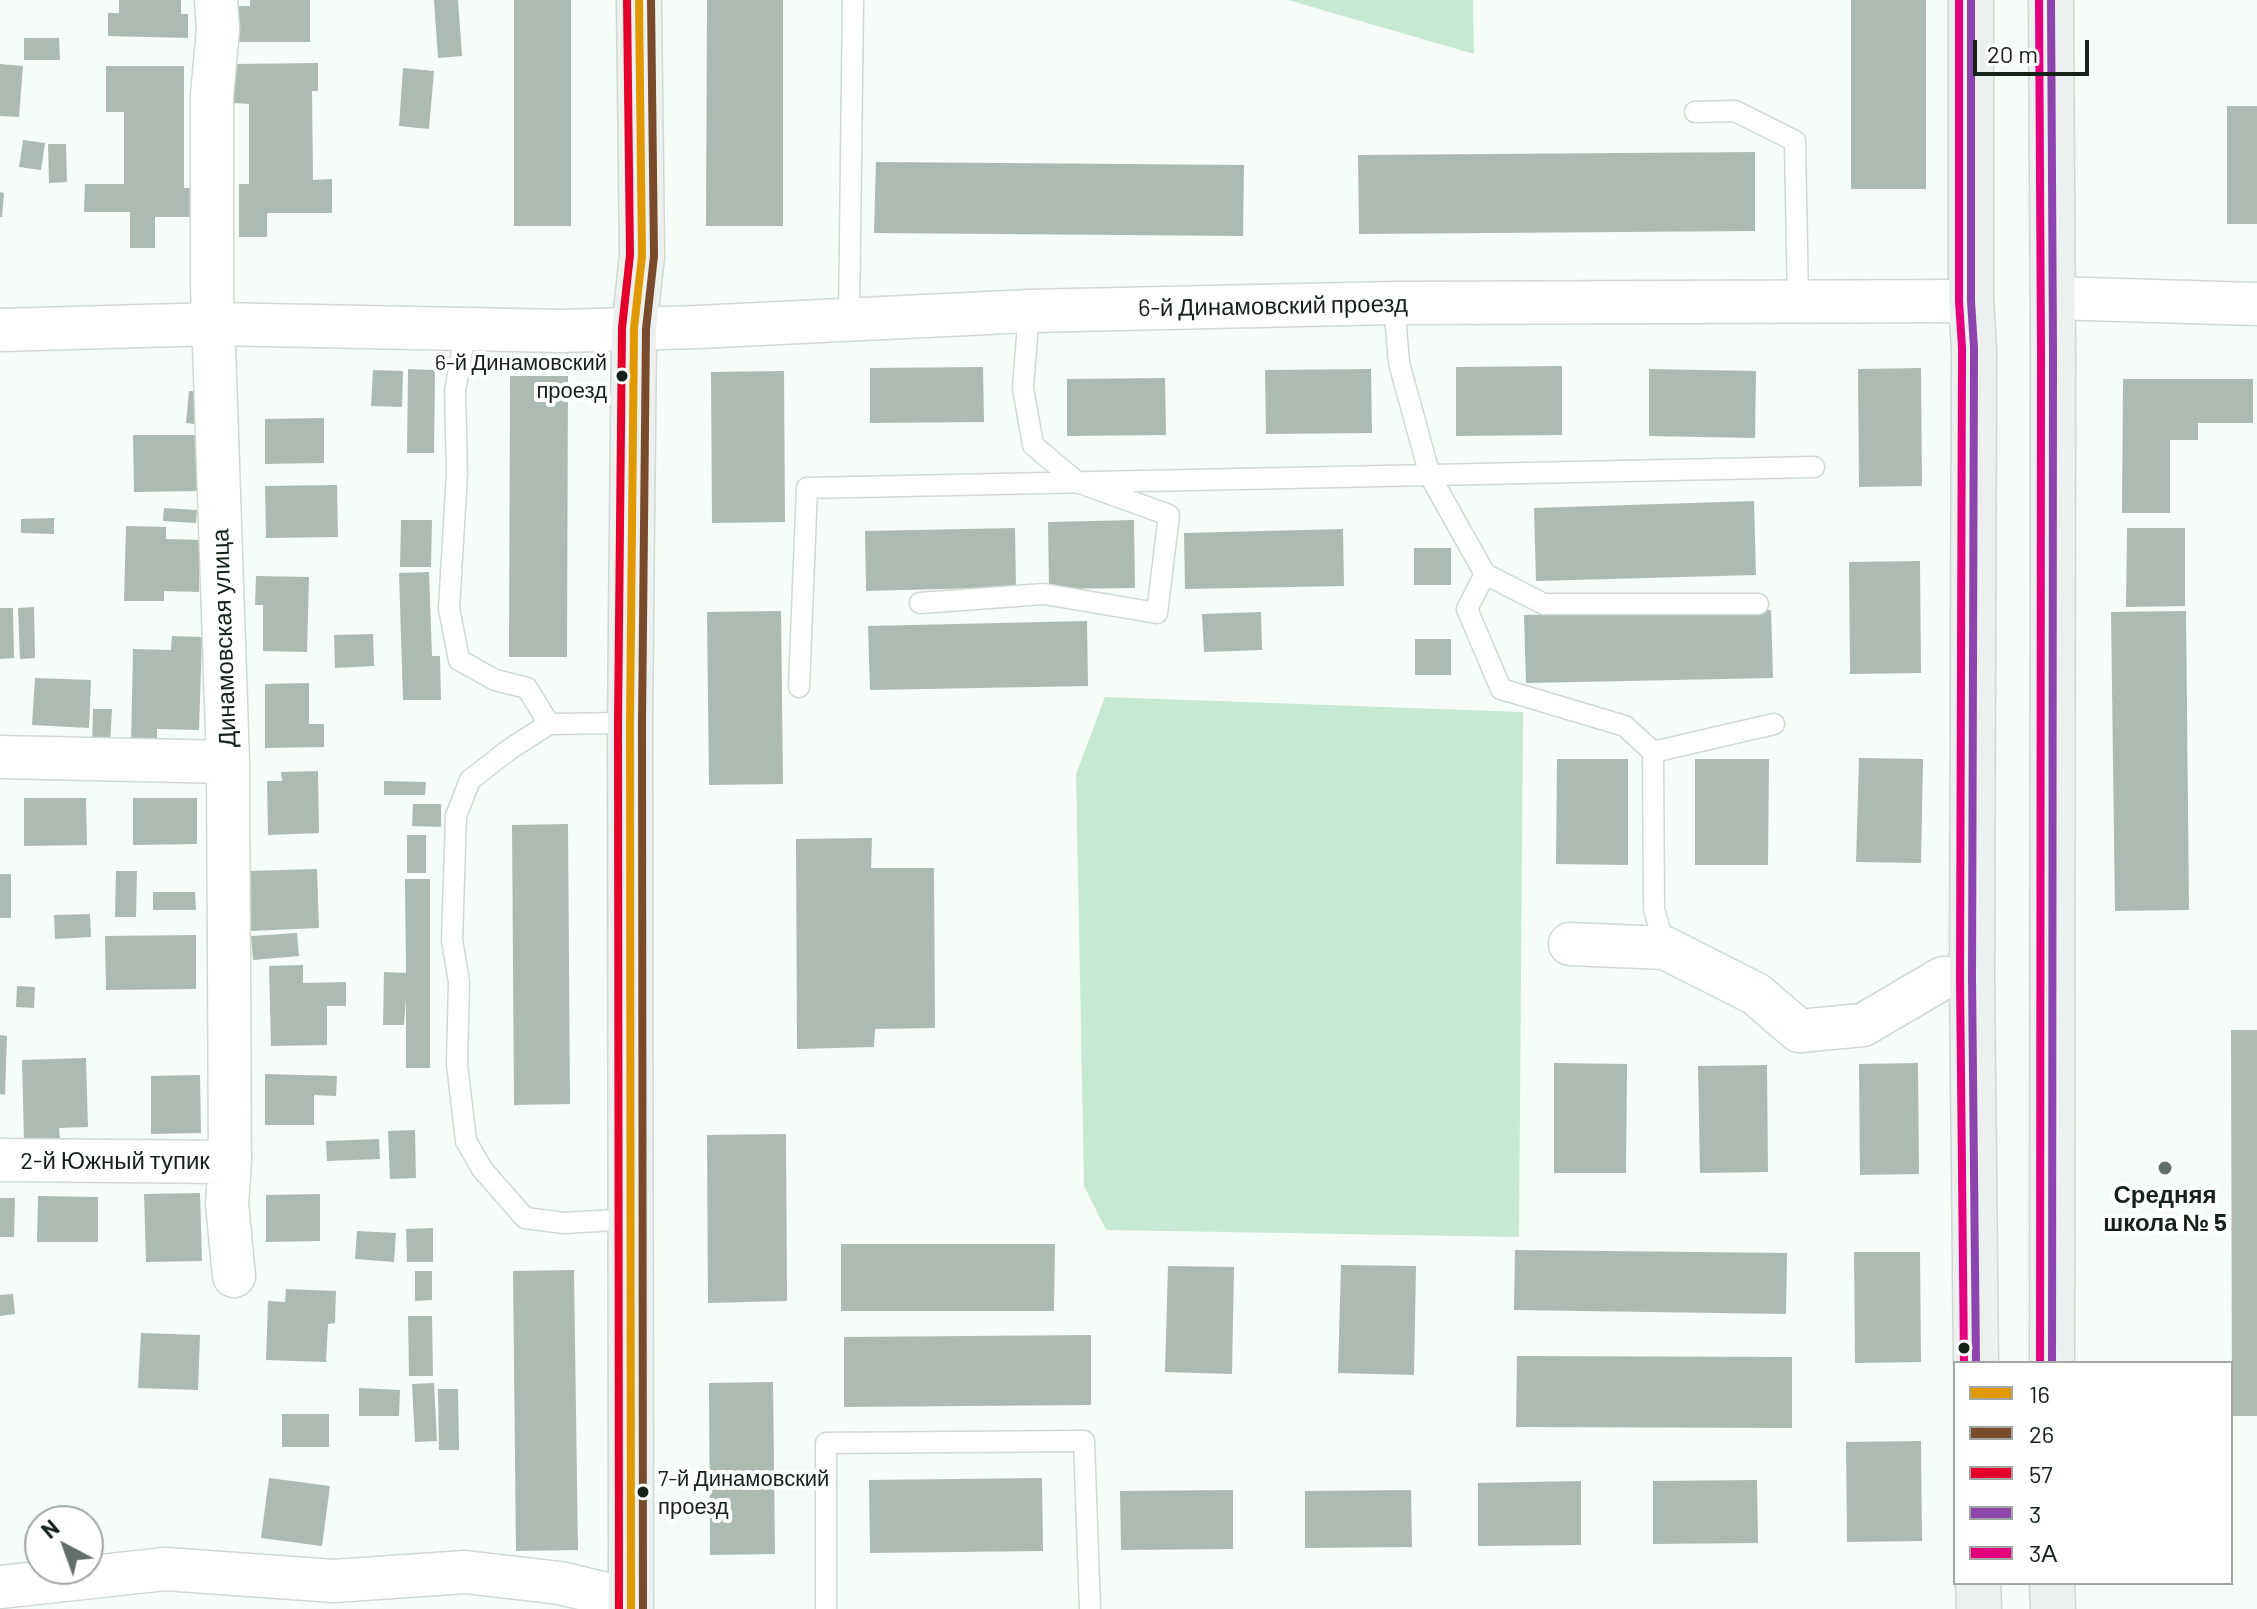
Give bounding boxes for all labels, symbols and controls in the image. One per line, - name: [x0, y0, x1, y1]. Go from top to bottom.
- scale bar: [1977, 24, 2093, 74]
- text: 20 m: [1987, 39, 2038, 68]
- street label: 6-й Динамовский проезд: [1138, 289, 1408, 323]
- place label: 6-й Динамовский проезд: [435, 350, 607, 402]
- marker: 6-й Динамовский проезд: [614, 368, 630, 384]
- street label: Динамовская улица: [206, 528, 242, 748]
- street label: 2-й Южный тупик: [20, 1147, 210, 1175]
- marker: Средняя школа № 5: [2156, 1159, 2174, 1177]
- place label: Средняя школа № 5: [2103, 1181, 2227, 1237]
- unlabelled marker: [1956, 1340, 1972, 1356]
- legend: [1953, 1361, 2233, 1585]
- text: 16: [2029, 1379, 2050, 1408]
- text: 26: [2029, 1419, 2054, 1448]
- text: 57: [2029, 1459, 2053, 1488]
- place label: 7-й Динамовский проезд: [658, 1466, 829, 1518]
- marker: 7-й Динамовский проезд: [635, 1484, 651, 1500]
- text: 3: [2029, 1499, 2041, 1528]
- north arrow: [24, 1505, 104, 1585]
- text: N: [36, 1514, 64, 1543]
- text: 3А: [2029, 1538, 2057, 1567]

